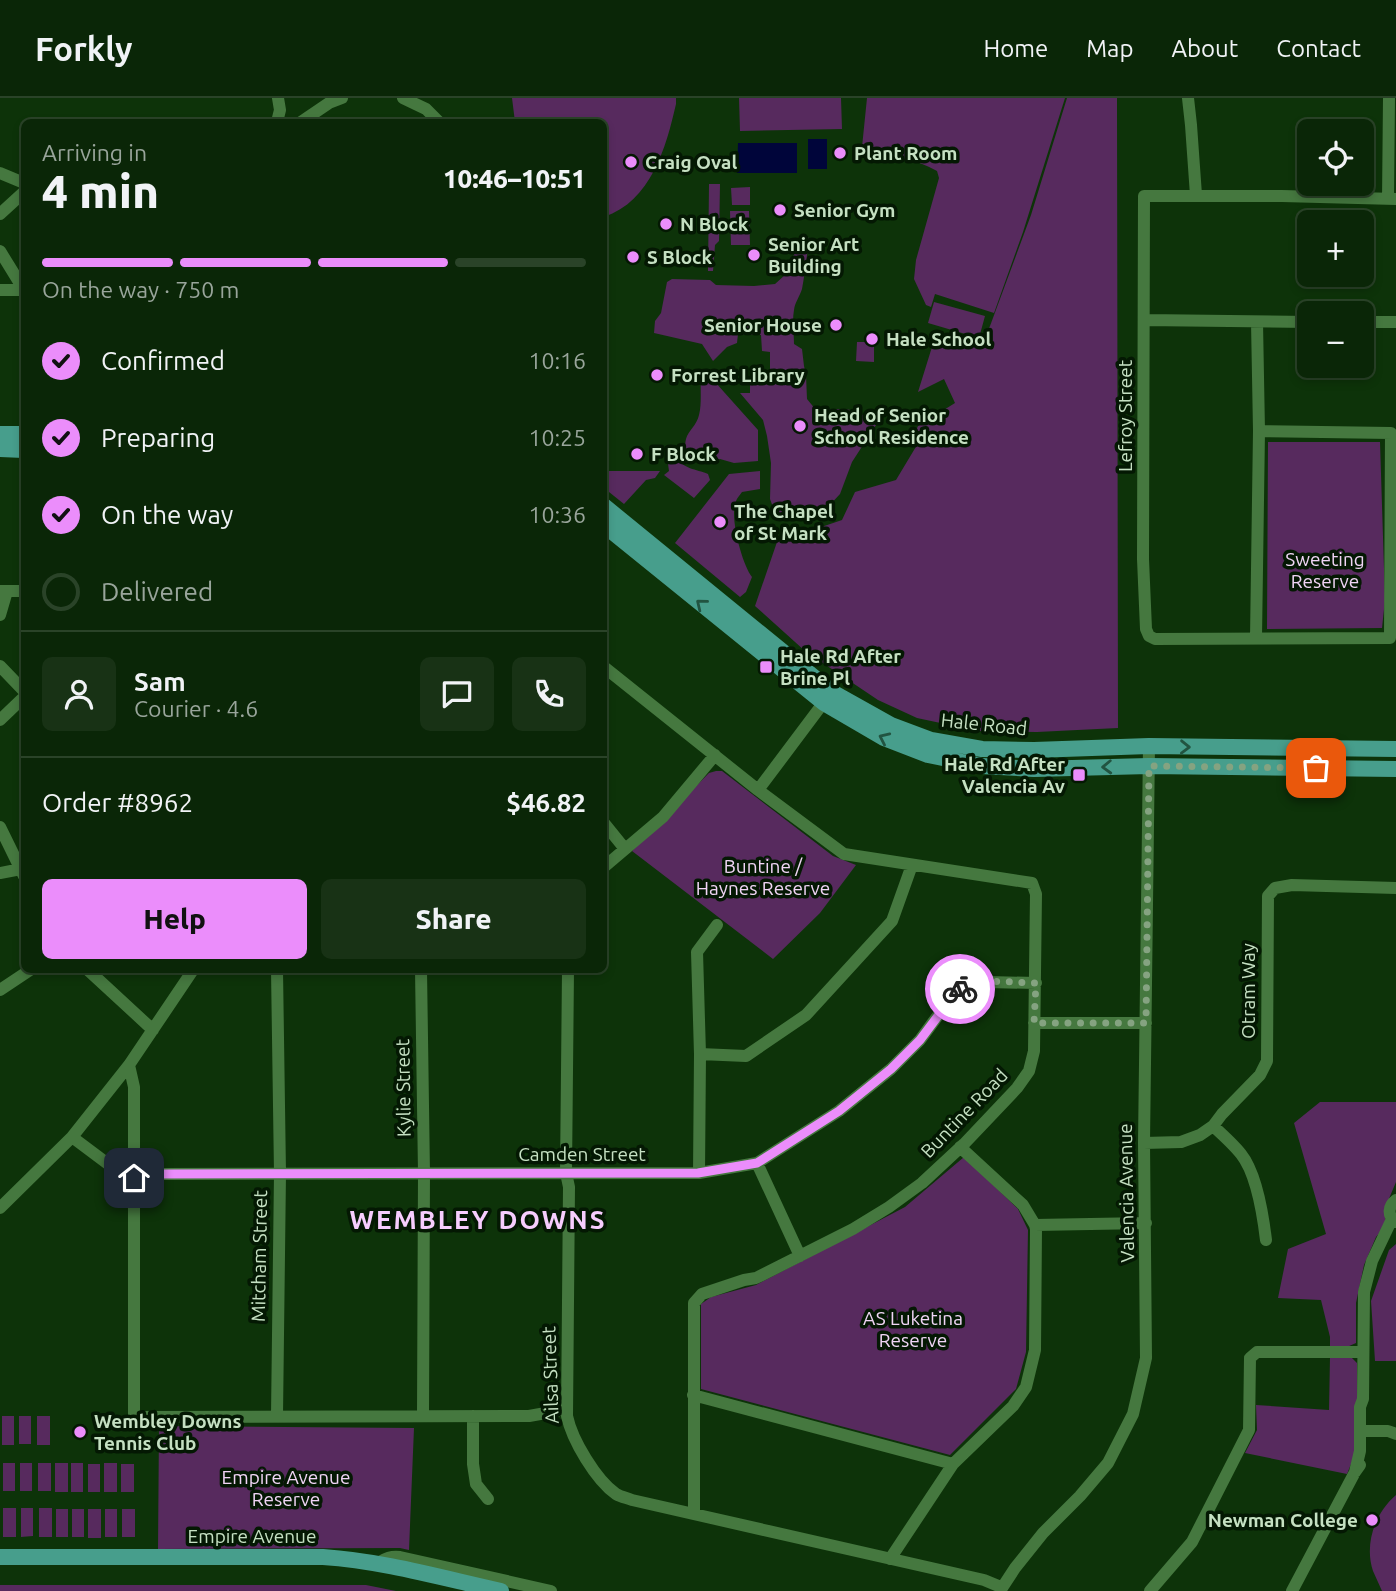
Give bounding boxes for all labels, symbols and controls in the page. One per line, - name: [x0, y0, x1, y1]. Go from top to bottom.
- text: Forkly: [35, 30, 132, 67]
- text: Home: [983, 35, 1048, 62]
- text: Map: [1086, 35, 1133, 62]
- text: About: [1171, 35, 1238, 62]
- text: Contact: [1276, 35, 1361, 62]
- map controls: [1297, 119, 1374, 378]
- button: locate: [1297, 119, 1374, 196]
- text: Arriving in: [42, 140, 147, 165]
- place label: Plant Room: [854, 142, 957, 164]
- marker: Plant Room: [832, 145, 848, 161]
- place label: Craig Oval: [645, 151, 737, 173]
- marker: Craig Oval: [623, 154, 639, 170]
- text: 10:46–10:51: [443, 164, 586, 193]
- text: 4 min: [42, 165, 159, 217]
- place label: Senior Gym: [794, 199, 895, 221]
- marker: Senior Gym: [772, 202, 788, 218]
- button: +: [1297, 210, 1374, 287]
- place label: N Block: [680, 213, 749, 235]
- marker: N Block: [658, 216, 674, 232]
- place label: Senior Art Building: [768, 233, 859, 277]
- place label: S Block: [647, 246, 712, 268]
- marker: Senior Art Building: [746, 247, 762, 263]
- marker: S Block: [625, 249, 641, 265]
- text: On the way · 750 m: [42, 277, 239, 302]
- button: −: [1297, 301, 1374, 378]
- place label: Senior House: [704, 314, 822, 336]
- marker: Senior House: [828, 317, 844, 333]
- place label: Hale School: [886, 328, 991, 350]
- marker: Hale School: [864, 331, 880, 347]
- icon: check: [42, 342, 80, 380]
- text: Confirmed: [101, 346, 225, 375]
- text: 10:16: [528, 348, 586, 373]
- street label: Lefroy Street: [1114, 359, 1136, 472]
- place label: Forrest Library: [671, 364, 805, 386]
- marker: Forrest Library: [649, 367, 665, 383]
- place label: Head of Senior School Residence: [814, 404, 969, 448]
- marker: Head of Senior School Residence: [792, 418, 808, 434]
- icon: check: [42, 419, 80, 457]
- text: Preparing: [101, 423, 215, 452]
- text: 10:25: [528, 425, 586, 450]
- place label: F Block: [651, 443, 716, 465]
- marker: F Block: [629, 446, 645, 462]
- icon: check: [42, 496, 80, 534]
- text: On the way: [101, 500, 233, 529]
- place label: The Chapel of St Mark: [734, 500, 834, 544]
- text: 10:36: [528, 502, 586, 527]
- marker: The Chapel of St Mark: [712, 514, 728, 530]
- park label: Sweeting Reserve: [1285, 548, 1365, 592]
- text: Delivered: [101, 577, 213, 606]
- one-way arrow: [696, 600, 708, 613]
- place label: Hale Rd After Brine Pl: [780, 645, 901, 689]
- button: person: [42, 657, 116, 731]
- button: chat: [420, 657, 494, 731]
- button: phone: [512, 657, 586, 731]
- marker: Hale Rd After Brine Pl: [758, 659, 774, 675]
- text: Sam: [134, 667, 186, 696]
- text: Courier · 4.6: [134, 696, 258, 721]
- street label: Hale Road: [940, 709, 1028, 739]
- one-way arrow: [879, 732, 891, 746]
- pin: [1286, 738, 1346, 798]
- one-way arrow: [1180, 739, 1191, 755]
- icon: bag: [1297, 749, 1335, 787]
- place label: Hale Rd After Valencia Av: [944, 753, 1065, 797]
- one-way arrow: [1102, 760, 1113, 775]
- marker: Hale Rd After Valencia Av: [1071, 767, 1087, 783]
- text: Order #8962: [42, 788, 193, 817]
- text: $46.82: [506, 788, 586, 817]
- park label: Buntine / Haynes Reserve: [696, 855, 830, 899]
- button: Help: [42, 879, 307, 959]
- button: Share: [321, 879, 586, 959]
- street label: Otram Way: [1237, 943, 1259, 1039]
- courier: [925, 954, 995, 1024]
- icon: bike: [941, 970, 979, 1008]
- street label: Kylie Street: [391, 1038, 415, 1137]
- street label: Buntine Road: [916, 1064, 1012, 1162]
- street label: Valencia Avenue: [1114, 1123, 1138, 1263]
- street label: Camden Street: [518, 1143, 646, 1165]
- pin: [104, 1148, 164, 1208]
- icon: home: [115, 1159, 153, 1197]
- street label: Mitcham Street: [247, 1189, 271, 1322]
- district label: WEMBLEY DOWNS: [349, 1205, 607, 1234]
- park label: AS Luketina Reserve: [863, 1307, 963, 1351]
- street label: Ailsa Street: [537, 1325, 563, 1424]
- place label: Wembley Downs Tennis Club: [94, 1410, 241, 1454]
- marker: Wembley Downs Tennis Club: [72, 1424, 88, 1440]
- park label: Empire Avenue Reserve: [222, 1466, 350, 1510]
- place label: Newman College: [1208, 1509, 1358, 1531]
- marker: Newman College: [1364, 1512, 1380, 1528]
- street label: Empire Avenue: [188, 1525, 316, 1547]

